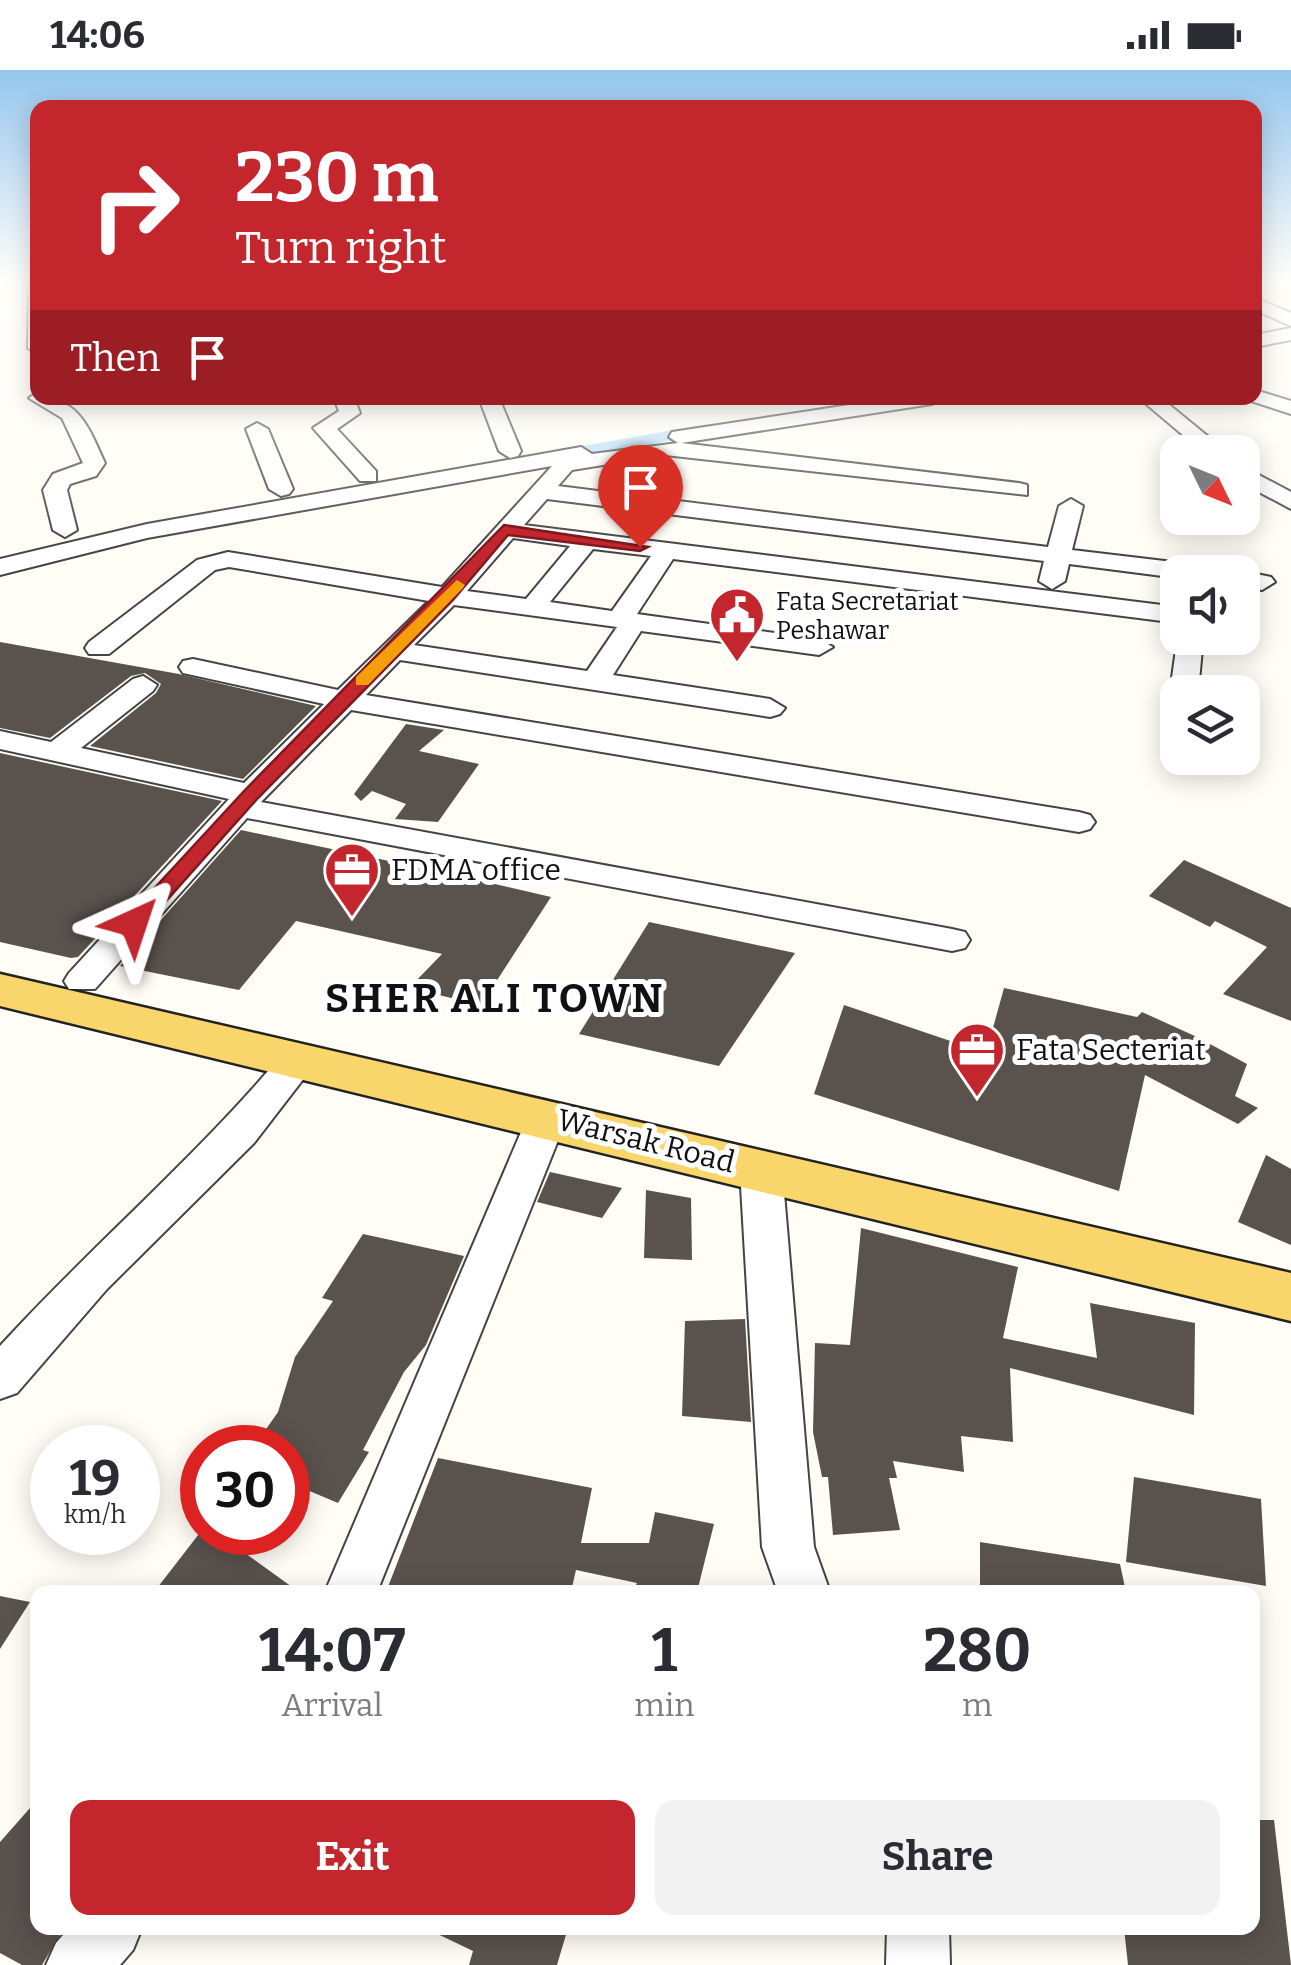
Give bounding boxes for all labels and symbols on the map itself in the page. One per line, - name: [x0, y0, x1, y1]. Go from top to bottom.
- north arrow: [1160, 435, 1260, 535]
- pin: [598, 445, 683, 548]
- public building icon: Fata Secretariat Peshawar: [707, 585, 767, 664]
- place label: Fata Secretariat Peshawar: [776, 587, 958, 646]
- office icon: FDMA office: [322, 840, 382, 919]
- place label: FDMA office: [391, 852, 561, 888]
- position arrow: [82, 871, 186, 975]
- district label: SHER ALI TOWN: [325, 975, 665, 1023]
- office icon: Fata Secteriat: [947, 1020, 1007, 1099]
- place label: Fata Secteriat: [1016, 1032, 1206, 1068]
- street label: Warsak Road: [553, 1102, 739, 1181]
- speed limit sign: 30: [180, 1425, 310, 1555]

